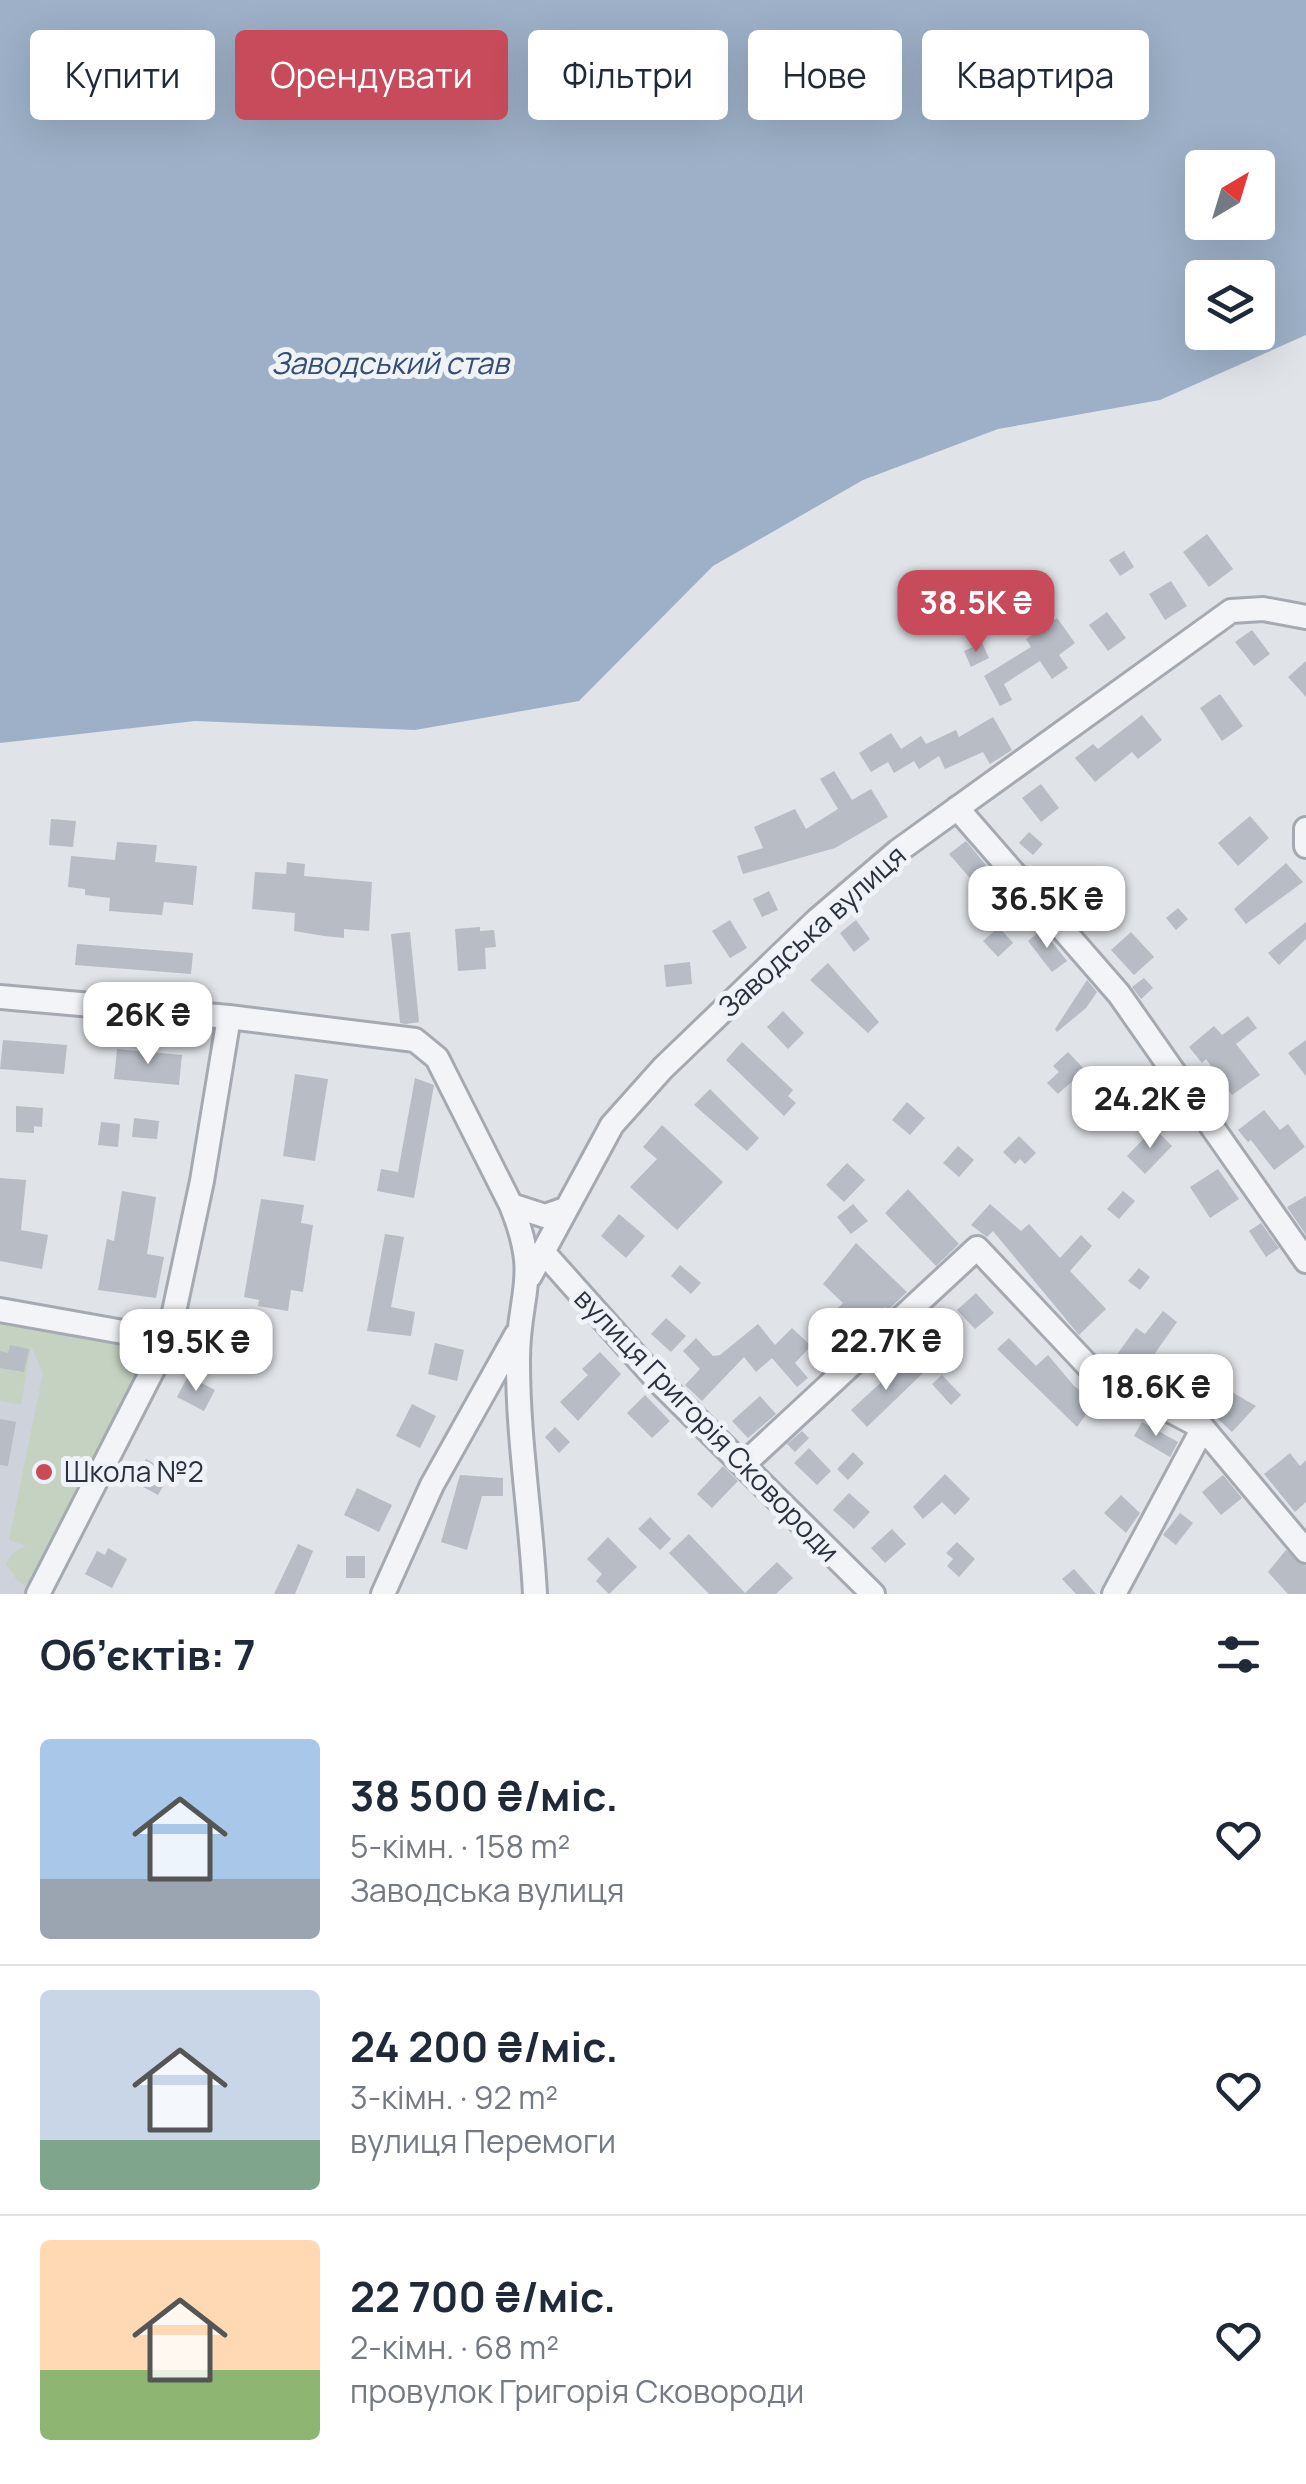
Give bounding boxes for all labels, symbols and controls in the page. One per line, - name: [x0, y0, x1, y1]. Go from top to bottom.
- chip: Купити: [30, 30, 215, 120]
- chip: Орендувати: [235, 30, 508, 120]
- chip: Фільтри: [528, 30, 728, 120]
- chip: Нове: [748, 30, 902, 120]
- chip: Квартира: [922, 30, 1149, 120]
- north arrow: [1185, 150, 1275, 240]
- map controls: [1185, 150, 1275, 350]
- button: layers: [1185, 260, 1275, 350]
- water label: Заводський став: [271, 342, 511, 383]
- pin: 38.5K ₴: [884, 570, 1068, 655]
- text: 38.5K ₴: [919, 580, 1033, 624]
- street label: Заводська вулиця: [709, 836, 913, 1025]
- pin: 36.5K ₴: [955, 866, 1139, 951]
- text: 36.5K ₴: [990, 876, 1104, 920]
- pin: 26K ₴: [78, 982, 218, 1067]
- text: 26K ₴: [105, 992, 191, 1036]
- pin: 24.2K ₴: [1058, 1066, 1242, 1151]
- text: 24.2K ₴: [1094, 1076, 1206, 1120]
- street label: вулиця Григорія Сковороди: [567, 1279, 849, 1569]
- pin: 22.7K ₴: [794, 1308, 978, 1393]
- pin: 19.5K ₴: [104, 1309, 288, 1394]
- text: 22.7K ₴: [830, 1318, 942, 1362]
- text: 19.5K ₴: [142, 1319, 250, 1363]
- pin: 18.6K ₴: [1064, 1354, 1248, 1439]
- text: 18.6K ₴: [1101, 1364, 1211, 1408]
- place label: Школа №2: [64, 1452, 204, 1490]
- marker: Школа №2: [33, 1461, 55, 1483]
- text: Об’єктів: 7: [40, 1625, 256, 1683]
- icon: filters: [1211, 1627, 1266, 1682]
- text: 38 500 ₴/міс.: [350, 1766, 618, 1824]
- icon: home: [120, 1779, 240, 1899]
- icon: heart: [1211, 1812, 1266, 1867]
- text: 5-кімн. · 158 m²: [350, 1824, 570, 1868]
- text: Заводська вулиця: [350, 1868, 624, 1912]
- text: 24 200 ₴/міс.: [350, 2017, 618, 2075]
- icon: home: [120, 2030, 240, 2150]
- icon: heart: [1211, 2063, 1266, 2118]
- text: 3-кімн. · 92 m²: [350, 2075, 558, 2119]
- text: вулиця Перемоги: [350, 2119, 616, 2163]
- text: 22 700 ₴/міс.: [350, 2267, 616, 2325]
- icon: home: [120, 2280, 240, 2400]
- icon: heart: [1211, 2313, 1266, 2368]
- text: 2-кімн. · 68 m²: [350, 2325, 559, 2369]
- text: провулок Григорія Сковороди: [350, 2369, 804, 2413]

